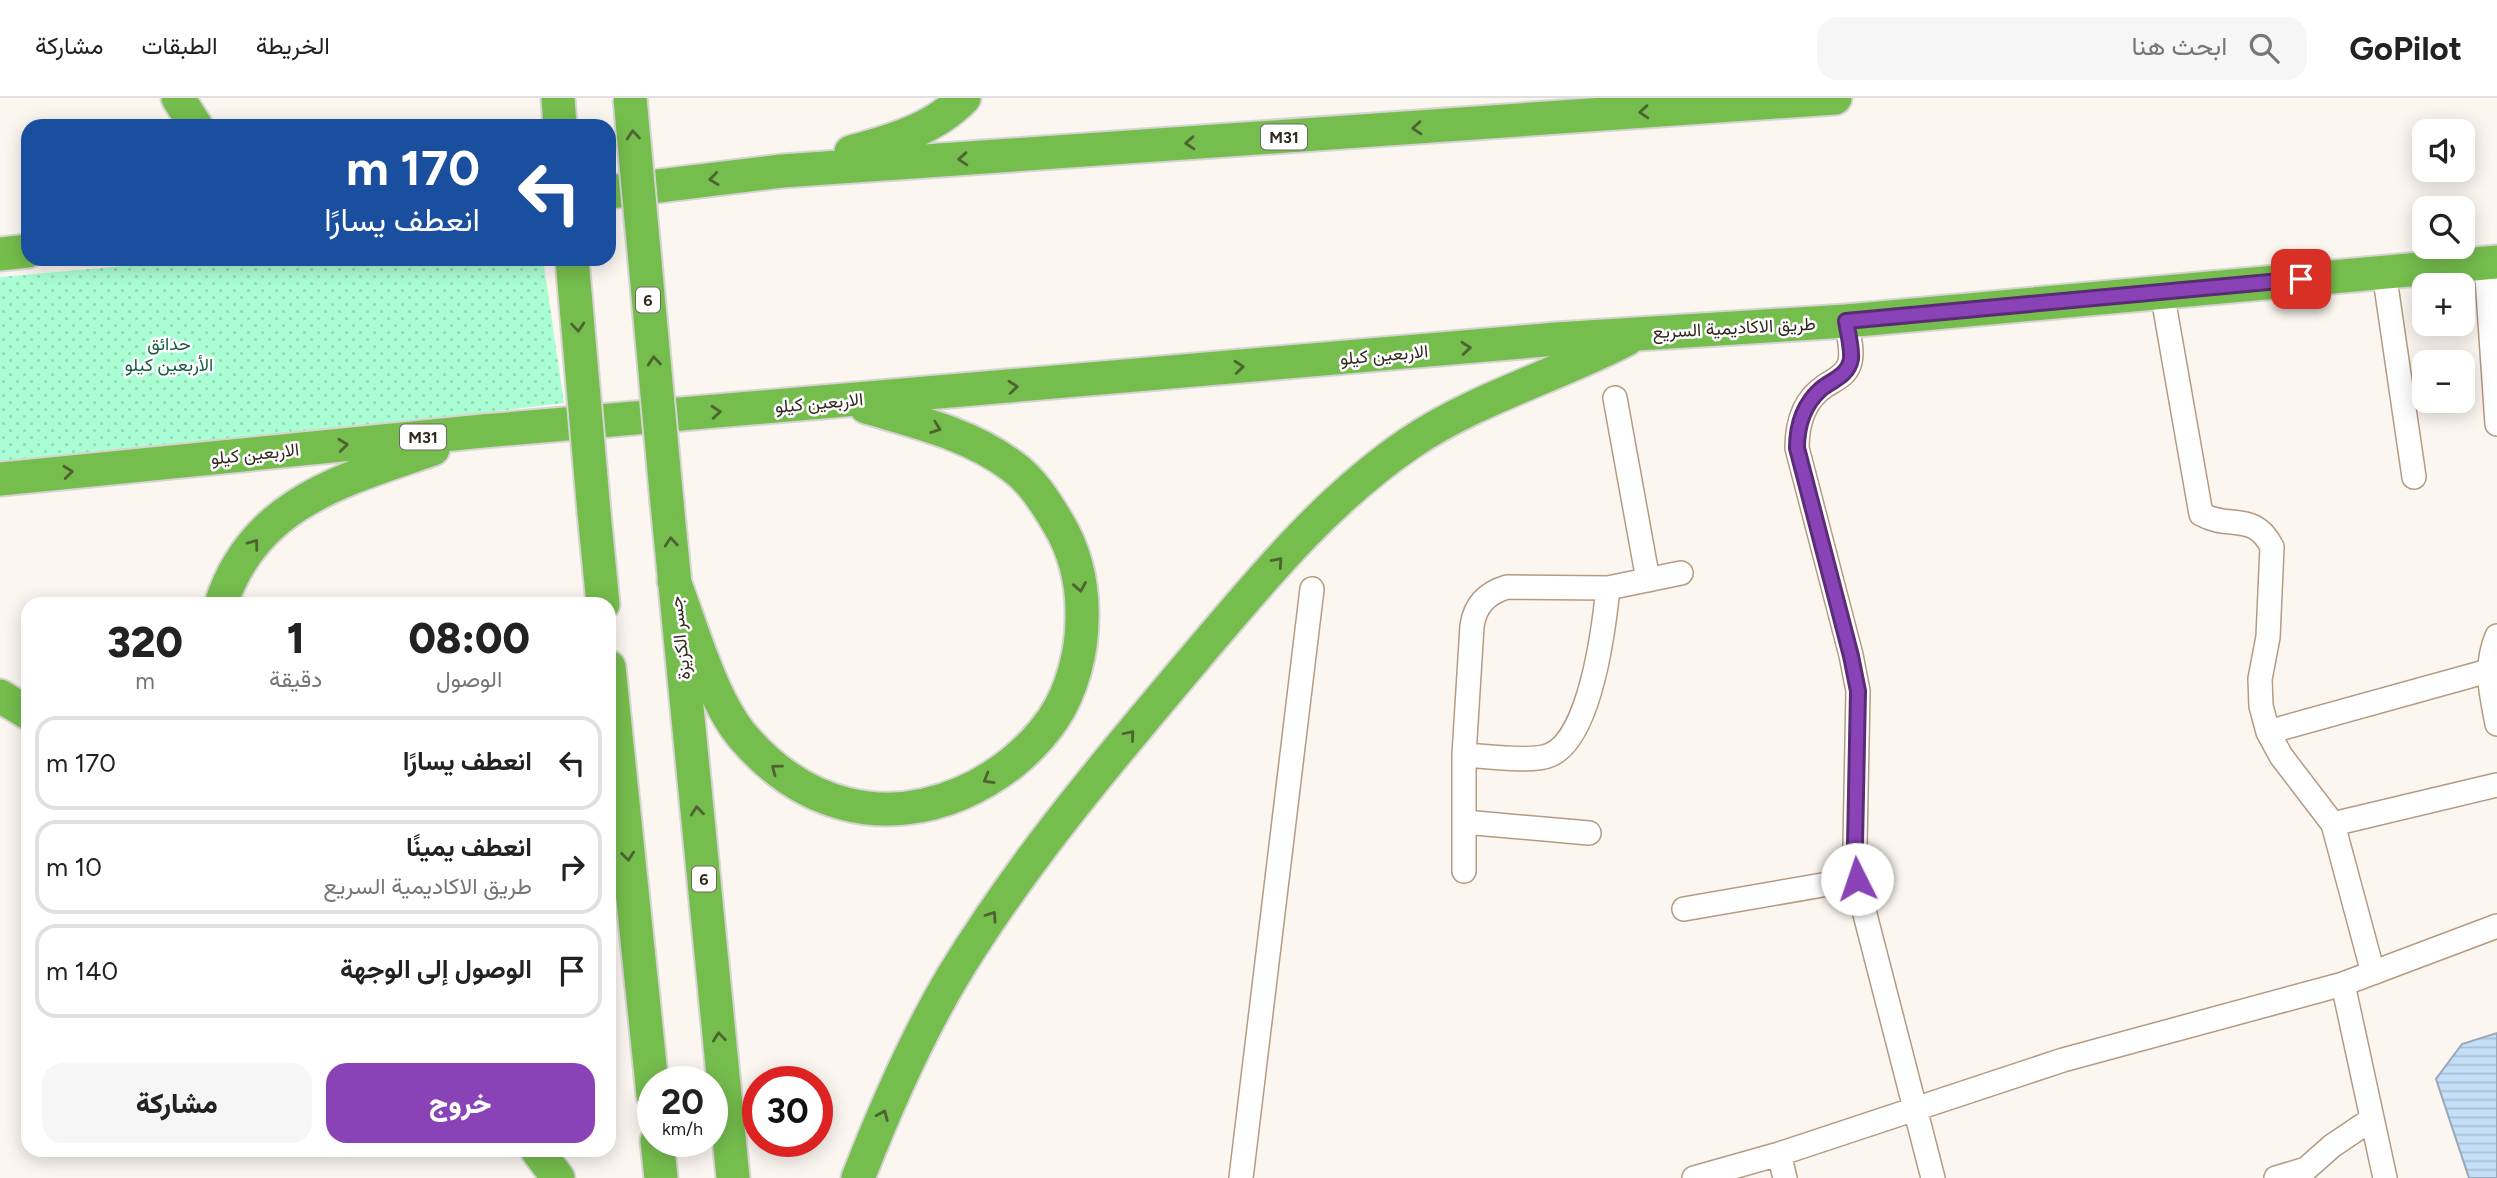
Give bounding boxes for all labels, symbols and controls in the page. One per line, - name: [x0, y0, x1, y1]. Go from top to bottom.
- search box: [1817, 17, 2307, 80]
- icon: search: [2245, 29, 2283, 67]
- text: GoPilot: [2349, 29, 2462, 68]
- text: ابحث هنا: [2132, 30, 2227, 62]
- text: مشاركة: [35, 31, 103, 60]
- text: الطبقات: [141, 31, 218, 60]
- text: الخريطة: [256, 31, 330, 60]
- one-way arrow: [1638, 104, 1649, 119]
- map controls: [2412, 119, 2475, 413]
- button: sound: [2412, 119, 2475, 182]
- one-way arrow: [1411, 120, 1422, 135]
- road number: M31: [1261, 124, 1307, 150]
- one-way arrow: [626, 129, 641, 140]
- one-way arrow: [1184, 135, 1195, 150]
- text: 170 m: [346, 138, 480, 197]
- icon: left: [504, 147, 595, 238]
- one-way arrow: [957, 151, 968, 166]
- one-way arrow: [708, 172, 720, 187]
- button: search: [2412, 196, 2475, 259]
- text: انعطف يسارًا: [324, 201, 480, 239]
- pin: [2271, 249, 2331, 309]
- icon: arrive: [2282, 260, 2320, 298]
- button: +: [2412, 273, 2475, 336]
- road number: 6: [636, 288, 660, 312]
- street label: طريق الاكاديمية السريع: [1652, 313, 1816, 344]
- one-way arrow: [570, 322, 585, 333]
- park label: حدائق الأربعين كيلو: [125, 333, 213, 376]
- street label: الاربعين كيلو: [1339, 340, 1429, 370]
- one-way arrow: [1460, 340, 1472, 355]
- button: −: [2412, 350, 2475, 413]
- one-way arrow: [647, 356, 662, 367]
- one-way arrow: [1234, 360, 1245, 375]
- one-way arrow: [1007, 380, 1018, 395]
- street label: الاربعين كيلو: [774, 388, 864, 418]
- one-way arrow: [711, 405, 722, 420]
- one-way arrow: [929, 420, 941, 434]
- road number: M31: [400, 424, 446, 450]
- street label: الاربعين كيلو: [210, 438, 300, 470]
- one-way arrow: [338, 438, 349, 453]
- one-way arrow: [62, 465, 74, 480]
- one-way arrow: [664, 536, 679, 547]
- one-way arrow: [246, 540, 259, 552]
- one-way arrow: [1270, 557, 1282, 570]
- one-way arrow: [1072, 580, 1087, 592]
- street label: جسر الكزيزة: [665, 595, 695, 681]
- text: 1: [287, 613, 305, 664]
- text: 08:00: [408, 613, 530, 664]
- text: 320: [107, 617, 183, 668]
- text: دقيقة: [269, 665, 322, 693]
- text: الوصول: [436, 665, 502, 693]
- text: m: [135, 667, 155, 695]
- one-way arrow: [1122, 730, 1134, 743]
- icon: left: [553, 744, 591, 782]
- text: انعطف يسارًا: [403, 745, 532, 777]
- text: 170 m: [46, 747, 116, 779]
- one-way arrow: [771, 764, 783, 777]
- one-way arrow: [983, 771, 995, 784]
- one-way arrow: [690, 805, 705, 816]
- text: انعطف يمينًا: [406, 831, 532, 863]
- position arrow: [1820, 842, 1894, 916]
- icon: right: [553, 848, 591, 886]
- text: 10 m: [46, 851, 102, 883]
- one-way arrow: [621, 851, 636, 862]
- road number: 6: [692, 866, 716, 892]
- text: طريق الاكاديمية السريع: [323, 872, 532, 900]
- one-way arrow: [984, 910, 997, 923]
- icon: arrive: [553, 952, 591, 990]
- text: الوصول إلى الوجهة: [340, 953, 532, 985]
- text: 140 m: [46, 955, 118, 987]
- one-way arrow: [712, 1031, 727, 1042]
- button: مشاركة: [42, 1063, 312, 1143]
- button: خروج: [326, 1063, 595, 1143]
- speed limit sign: 30: [742, 1066, 833, 1157]
- text: 20: [661, 1081, 704, 1123]
- one-way arrow: [875, 1110, 889, 1122]
- text: km/h: [662, 1118, 703, 1140]

